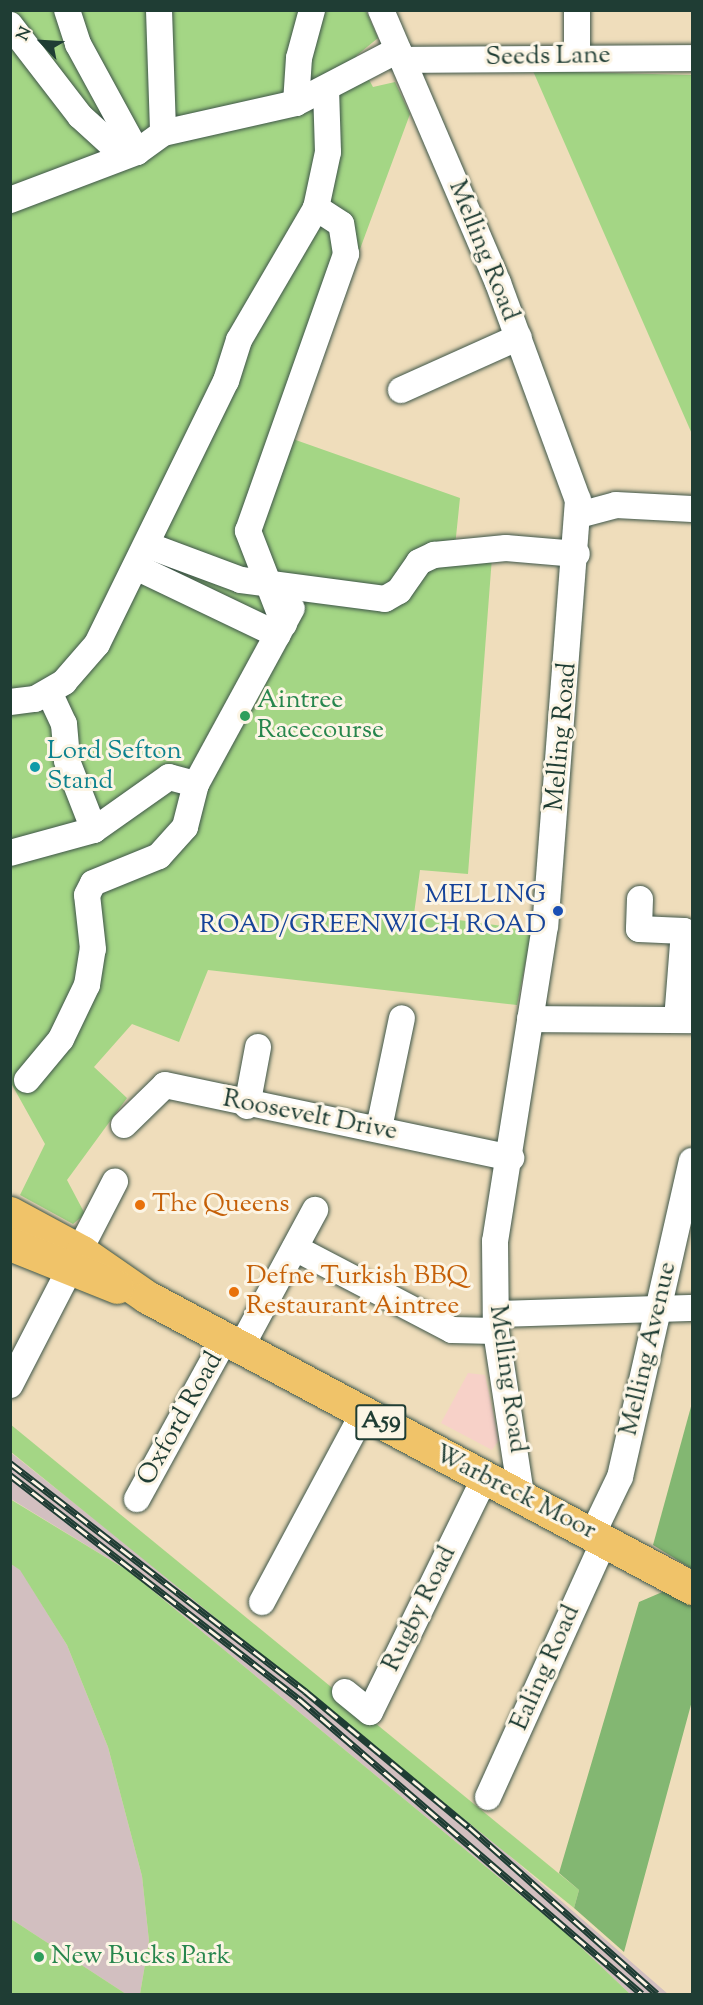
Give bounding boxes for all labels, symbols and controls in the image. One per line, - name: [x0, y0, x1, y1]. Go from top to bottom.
- north arrow: [12, 12, 72, 72]
- text: N: [12, 24, 38, 45]
- street label: Seeds Lane: [485, 40, 611, 74]
- street label: Melling Road: [441, 176, 525, 326]
- street label: Melling Road: [540, 661, 584, 813]
- place label: Aintree Racecourse: [257, 685, 384, 746]
- marker: Aintree Racecourse: [238, 709, 252, 723]
- place label: Lord Sefton Stand: [47, 736, 182, 798]
- marker: Lord Sefton Stand: [28, 760, 42, 774]
- place label: MELLING ROAD/GREENWICH ROAD: [199, 880, 546, 942]
- marker: MELLING ROAD/GREENWICH ROAD: [551, 904, 565, 918]
- street label: Roosevelt Drive: [220, 1084, 400, 1148]
- place label: The Queens: [152, 1189, 290, 1221]
- marker: The Queens: [133, 1198, 147, 1212]
- street label: Melling Avenue: [614, 1259, 684, 1439]
- place label: Defne Turkish BBQ Restaurant Aintree: [246, 1261, 468, 1322]
- marker: Defne Turkish BBQ Restaurant Aintree: [227, 1285, 241, 1299]
- street label: Melling Road: [481, 1303, 533, 1455]
- street label: Oxford Road: [132, 1347, 230, 1491]
- road number: A59: [354, 1401, 408, 1443]
- street label: Warbreck Moor: [429, 1439, 601, 1547]
- street label: Rugby Road: [376, 1541, 464, 1677]
- street label: Ealing Road: [504, 1600, 588, 1736]
- place label: New Bucks Park: [51, 1941, 231, 1973]
- marker: New Bucks Park: [32, 1950, 46, 1964]

